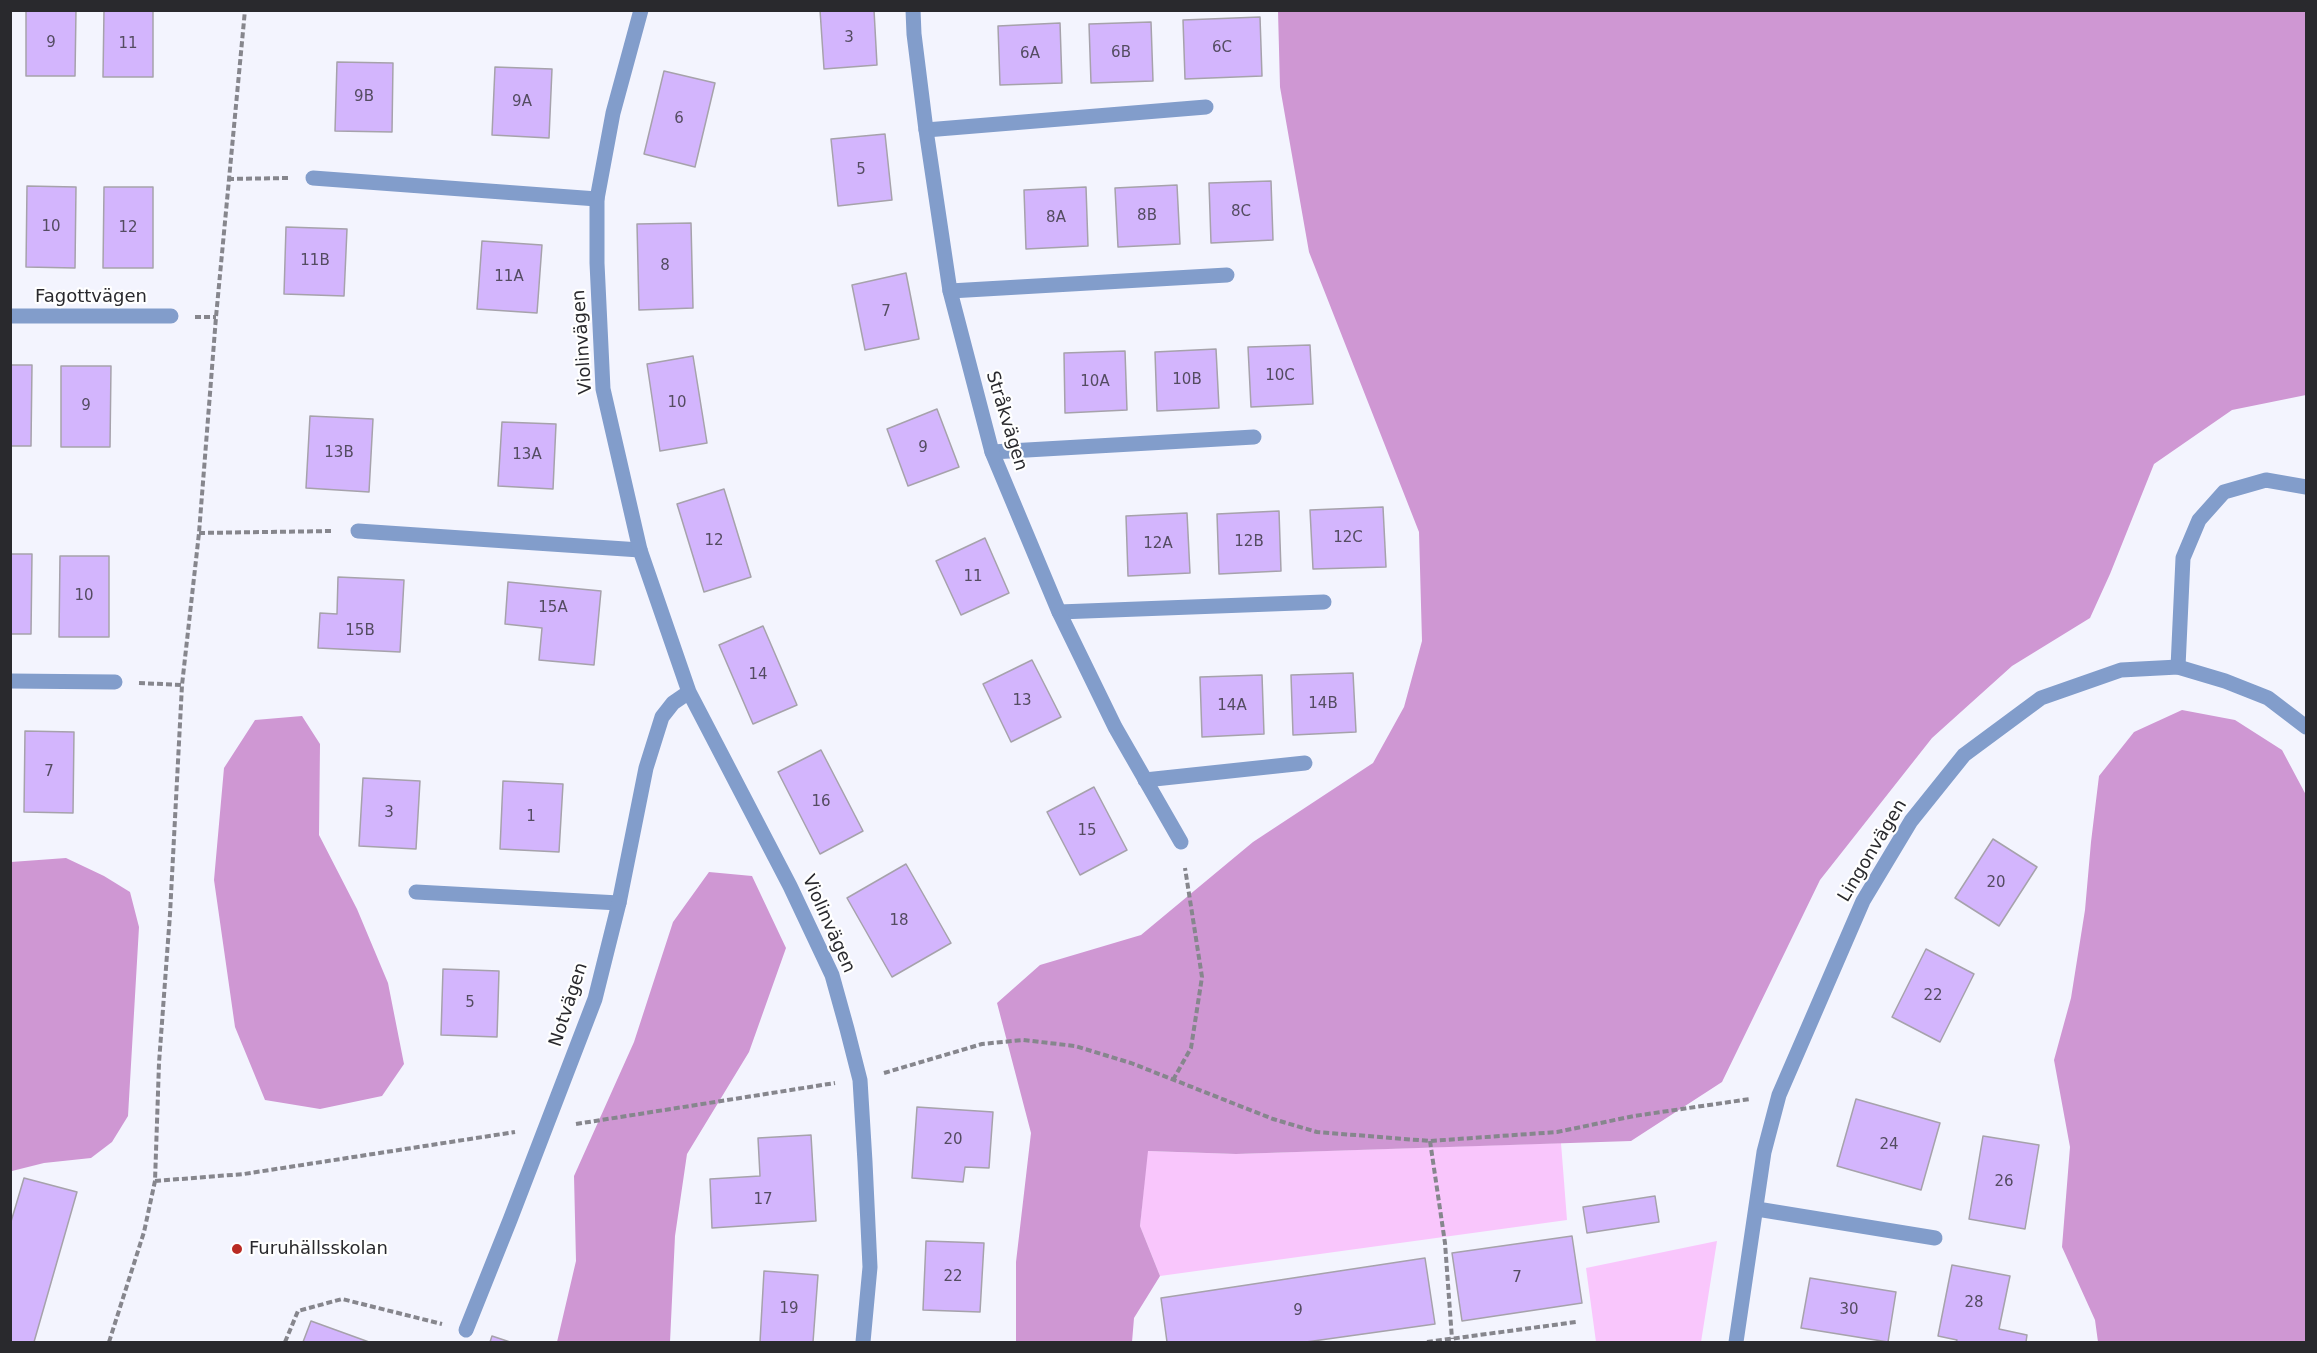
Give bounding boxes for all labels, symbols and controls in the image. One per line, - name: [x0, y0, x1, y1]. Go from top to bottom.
- house number: 3: [844, 29, 854, 47]
- house number: 9: [46, 34, 56, 52]
- house number: 11: [118, 35, 138, 53]
- house number: 6C: [1212, 39, 1232, 57]
- house number: 6B: [1111, 44, 1131, 62]
- house number: 6A: [1020, 45, 1040, 63]
- house number: 9B: [354, 88, 374, 106]
- house number: 9A: [512, 93, 532, 111]
- house number: 6: [674, 110, 684, 128]
- house number: 5: [856, 161, 866, 179]
- house number: 8C: [1231, 203, 1251, 221]
- house number: 8B: [1137, 207, 1157, 225]
- house number: 8A: [1046, 209, 1066, 227]
- house number: 10: [41, 218, 61, 236]
- house number: 12: [118, 219, 138, 237]
- house number: 11B: [300, 252, 330, 270]
- house number: 8: [660, 257, 670, 275]
- house number: 11A: [494, 268, 524, 286]
- street label: Fagottvägen: [35, 286, 147, 308]
- street label: Violinvägen: [569, 289, 597, 395]
- house number: 7: [881, 303, 891, 321]
- house number: 10C: [1265, 367, 1295, 385]
- street label: Stråkvägen: [981, 369, 1031, 473]
- house number: 10B: [1172, 371, 1202, 389]
- house number: 10A: [1080, 373, 1110, 391]
- house number: 10: [667, 394, 687, 412]
- house number: 9: [81, 397, 91, 415]
- house number: 9: [918, 439, 928, 457]
- house number: 13B: [324, 444, 354, 462]
- house number: 13A: [512, 446, 542, 464]
- house number: 12C: [1333, 529, 1363, 547]
- house number: 12: [704, 532, 724, 550]
- house number: 12B: [1234, 533, 1264, 551]
- house number: 12A: [1143, 535, 1173, 553]
- house number: 11: [963, 568, 983, 586]
- house number: 10: [74, 587, 94, 605]
- house number: 15A: [538, 599, 568, 617]
- house number: 15B: [345, 622, 375, 640]
- house number: 14: [748, 666, 768, 684]
- house number: 13: [1012, 692, 1032, 710]
- house number: 14B: [1308, 695, 1338, 713]
- house number: 14A: [1217, 697, 1247, 715]
- house number: 7: [44, 763, 54, 781]
- house number: 16: [811, 793, 831, 811]
- street label: Lingonvägen: [1834, 796, 1912, 906]
- house number: 3: [384, 804, 394, 822]
- house number: 1: [526, 808, 536, 826]
- house number: 15: [1077, 822, 1097, 840]
- street label: Violinvägen: [797, 872, 859, 976]
- house number: 20: [1986, 874, 2006, 892]
- house number: 18: [889, 912, 909, 930]
- street label: Notvägen: [545, 960, 593, 1050]
- house number: 22: [1923, 987, 1943, 1005]
- house number: 5: [465, 994, 475, 1012]
- house number: 20: [943, 1131, 963, 1149]
- house number: 24: [1879, 1136, 1899, 1154]
- house number: 26: [1994, 1173, 2014, 1191]
- house number: 17: [753, 1191, 773, 1209]
- place label: Furuhällsskolan: [249, 1238, 388, 1260]
- marker: Furuhällsskolan: [230, 1242, 244, 1256]
- house number: 22: [943, 1268, 963, 1286]
- house number: 7: [1512, 1269, 1522, 1287]
- house number: 28: [1964, 1294, 1984, 1312]
- house number: 19: [779, 1300, 799, 1318]
- house number: 30: [1839, 1301, 1859, 1319]
- house number: 9: [1293, 1302, 1303, 1320]

